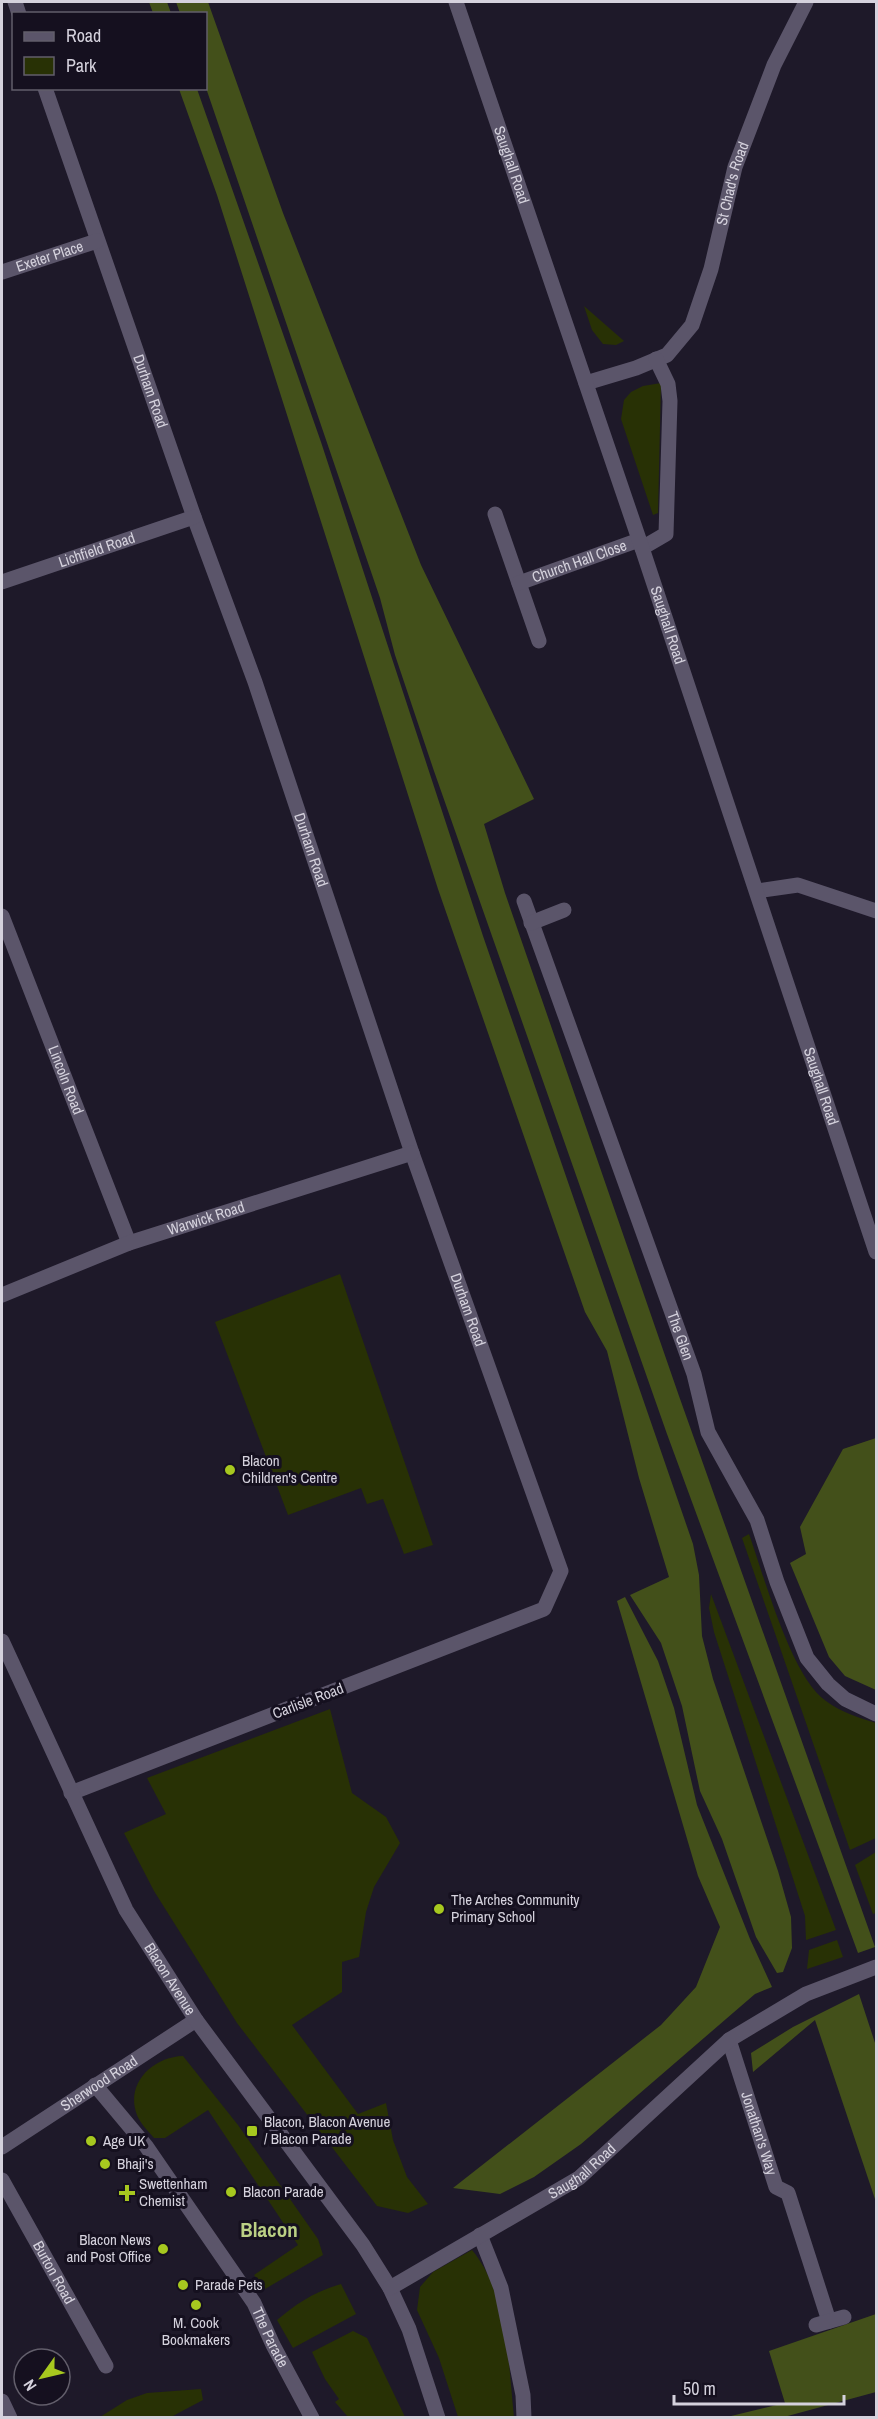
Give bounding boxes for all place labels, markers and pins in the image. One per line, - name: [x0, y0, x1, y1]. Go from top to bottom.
- place label: Blacon Children's Centre: [242, 1450, 337, 1488]
- marker: Blacon Children's Centre: [223, 1463, 237, 1477]
- place label: The Arches Community Primary School: [451, 1889, 580, 1927]
- marker: The Arches Community Primary School: [432, 1902, 446, 1916]
- place label: Blacon, Blacon Avenue / Blacon Parade: [264, 2111, 390, 2149]
- marker: Blacon, Blacon Avenue / Blacon Parade: [245, 2124, 259, 2138]
- place label: Age UK: [102, 2130, 146, 2151]
- marker: Age UK: [84, 2134, 98, 2148]
- place label: Bhaji's: [117, 2153, 154, 2174]
- marker: Bhaji's: [98, 2157, 112, 2171]
- place label: Swettenham Chemist: [139, 2173, 207, 2211]
- place label: Blacon Parade: [243, 2181, 324, 2202]
- marker: Blacon Parade: [224, 2185, 238, 2199]
- marker: Swettenham Chemist: [120, 2186, 134, 2200]
- place label: Blacon News and Post Office: [66, 2229, 151, 2267]
- marker: Blacon News and Post Office: [156, 2242, 170, 2256]
- place label: Parade Pets: [195, 2274, 263, 2295]
- marker: Parade Pets: [176, 2278, 190, 2292]
- marker: M. Cook Bookmakers: [189, 2298, 203, 2312]
- place label: M. Cook Bookmakers: [162, 2312, 230, 2350]

